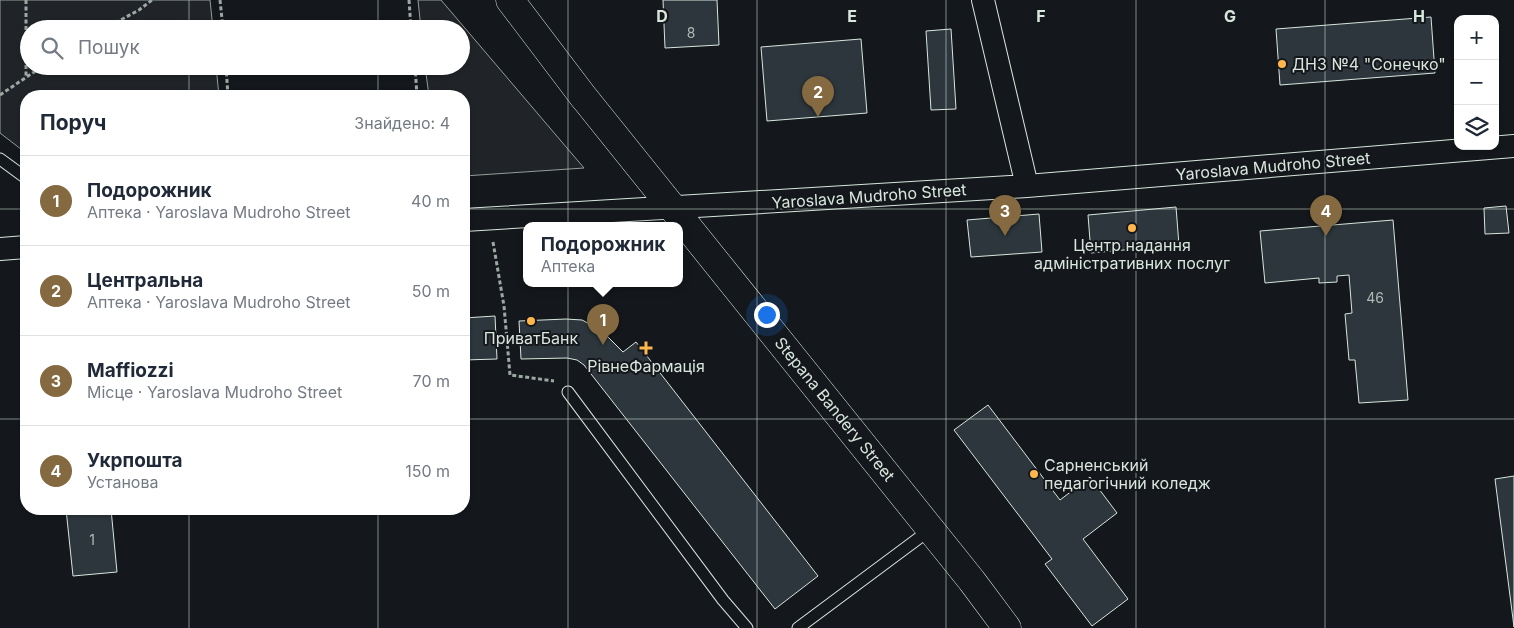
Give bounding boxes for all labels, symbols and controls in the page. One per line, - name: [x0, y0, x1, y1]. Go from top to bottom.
- text: D: [656, 6, 668, 26]
- text: E: [847, 6, 857, 26]
- text: F: [1036, 6, 1046, 26]
- text: G: [1224, 6, 1236, 26]
- text: H: [1413, 6, 1425, 26]
- map controls: [1454, 15, 1499, 150]
- button: +: [1454, 15, 1499, 60]
- search box: [20, 20, 470, 75]
- house number: 8: [687, 24, 695, 41]
- icon: search: [38, 34, 66, 62]
- text: Пошук: [78, 36, 140, 59]
- place label: ДНЗ №4 "Сонечко": [1292, 54, 1446, 74]
- marker: ДНЗ №4 "Сонечко": [1276, 58, 1288, 70]
- button: −: [1454, 60, 1499, 105]
- pin: 2: [802, 76, 834, 117]
- button: layers: [1454, 105, 1499, 150]
- text: Поруч: [40, 110, 107, 135]
- text: Знайдено: 4: [354, 113, 450, 133]
- street label: Yaroslava Mudroho Street: [1175, 148, 1371, 184]
- text: Подорожник: [87, 179, 212, 202]
- street label: Yaroslava Mudroho Street: [771, 179, 967, 213]
- text: 1: [53, 191, 59, 211]
- text: 40 m: [411, 191, 450, 211]
- pin: 3: [989, 195, 1021, 236]
- pin: 4: [1310, 195, 1342, 236]
- text: Аптека · Yaroslava Mudroho Street: [87, 202, 351, 222]
- popup: [523, 222, 683, 287]
- marker: Центр надання адміністративних послуг: [1126, 222, 1138, 234]
- text: Подорожник: [541, 233, 665, 256]
- place label: Центр надання адміністративних послуг: [1034, 235, 1230, 273]
- text: Аптека: [541, 256, 595, 276]
- text: Центральна: [87, 269, 203, 292]
- text: 2: [51, 281, 61, 301]
- text: 50 m: [412, 281, 450, 301]
- house number: 46: [1366, 289, 1384, 306]
- text: Аптека · Yaroslava Mudroho Street: [87, 292, 351, 312]
- your location: [754, 302, 780, 328]
- pin: 1: [587, 304, 619, 345]
- marker: ПриватБанк: [525, 315, 537, 327]
- place label: ПриватБанк: [484, 328, 578, 348]
- street label: Stepana Bandery Street: [771, 333, 899, 485]
- marker: РівнеФармація: [640, 342, 652, 354]
- place label: РівнеФармація: [587, 356, 705, 376]
- text: Maffiozzi: [87, 359, 174, 382]
- text: 3: [51, 371, 61, 391]
- text: 70 m: [413, 371, 450, 391]
- text: Місце · Yaroslava Mudroho Street: [87, 382, 342, 402]
- text: Укрпошта: [87, 449, 183, 472]
- place label: Сарненський педагогічний коледж: [1044, 455, 1211, 493]
- text: 4: [51, 461, 61, 481]
- text: 150 m: [405, 461, 450, 481]
- marker: Сарненський педагогічний коледж: [1028, 468, 1040, 480]
- text: Установа: [87, 472, 158, 492]
- house number: 1: [89, 531, 95, 548]

